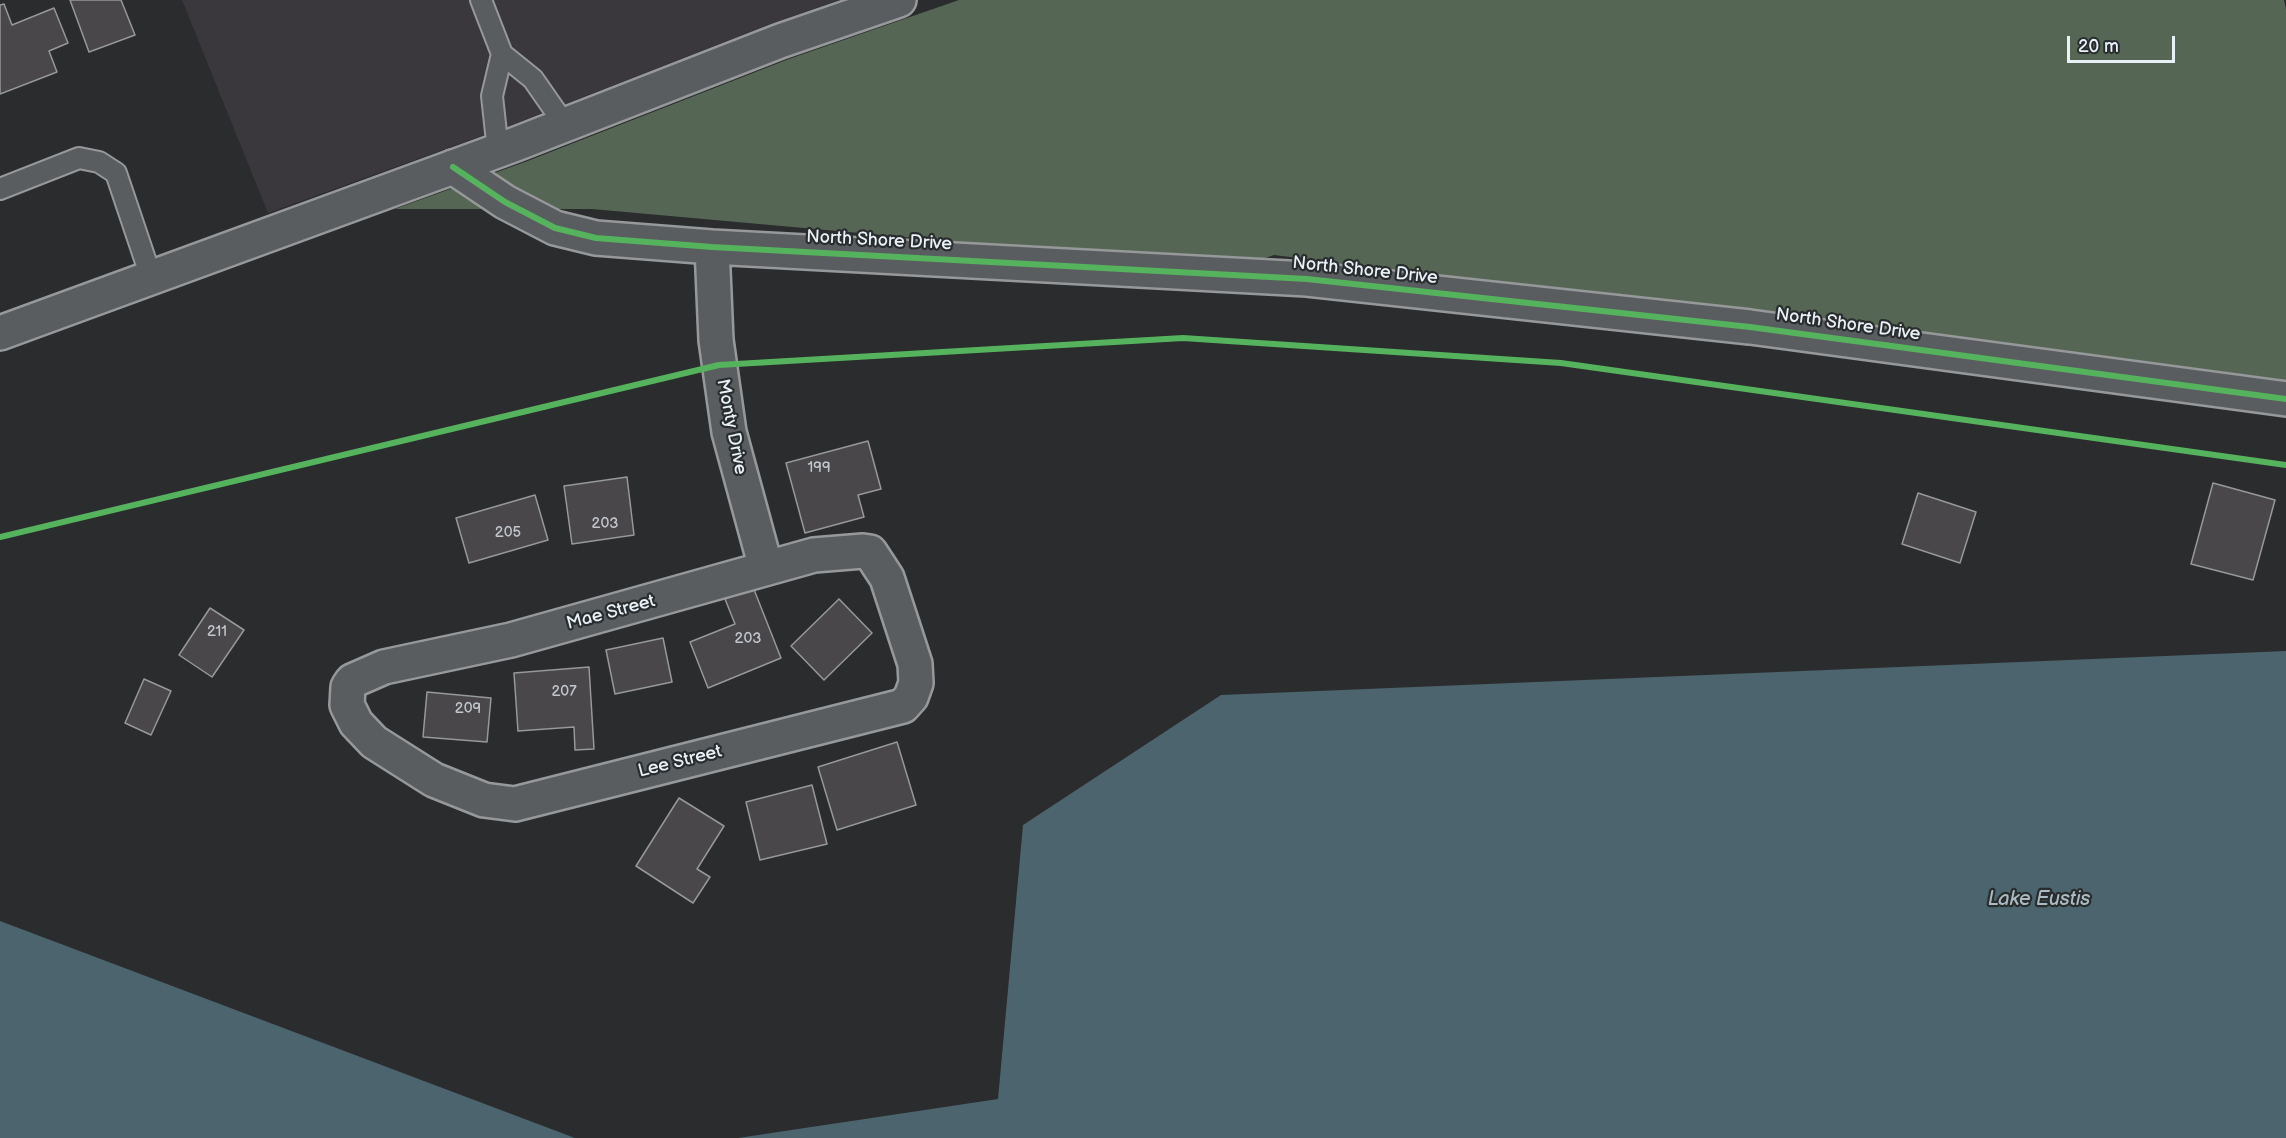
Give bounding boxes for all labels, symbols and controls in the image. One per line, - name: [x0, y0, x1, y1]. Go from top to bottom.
- scale bar: [2070, 24, 2178, 62]
- text: 20 m: [2078, 36, 2119, 57]
- street label: North Shore Drive: [806, 226, 952, 256]
- street label: North Shore Drive: [1291, 253, 1439, 289]
- street label: North Shore Drive: [1774, 304, 1922, 346]
- street label: Monty Drive: [711, 377, 751, 477]
- house number: 199: [807, 459, 831, 477]
- house number: 203: [592, 515, 618, 533]
- house number: 205: [495, 524, 521, 542]
- street label: Mae Street: [564, 591, 658, 635]
- house number: 211: [207, 623, 227, 641]
- house number: 203: [735, 630, 761, 648]
- house number: 207: [551, 683, 577, 701]
- house number: 209: [455, 700, 481, 718]
- street label: Lee Street: [636, 741, 724, 783]
- water label: Lake Eustis: [1988, 888, 2090, 912]

